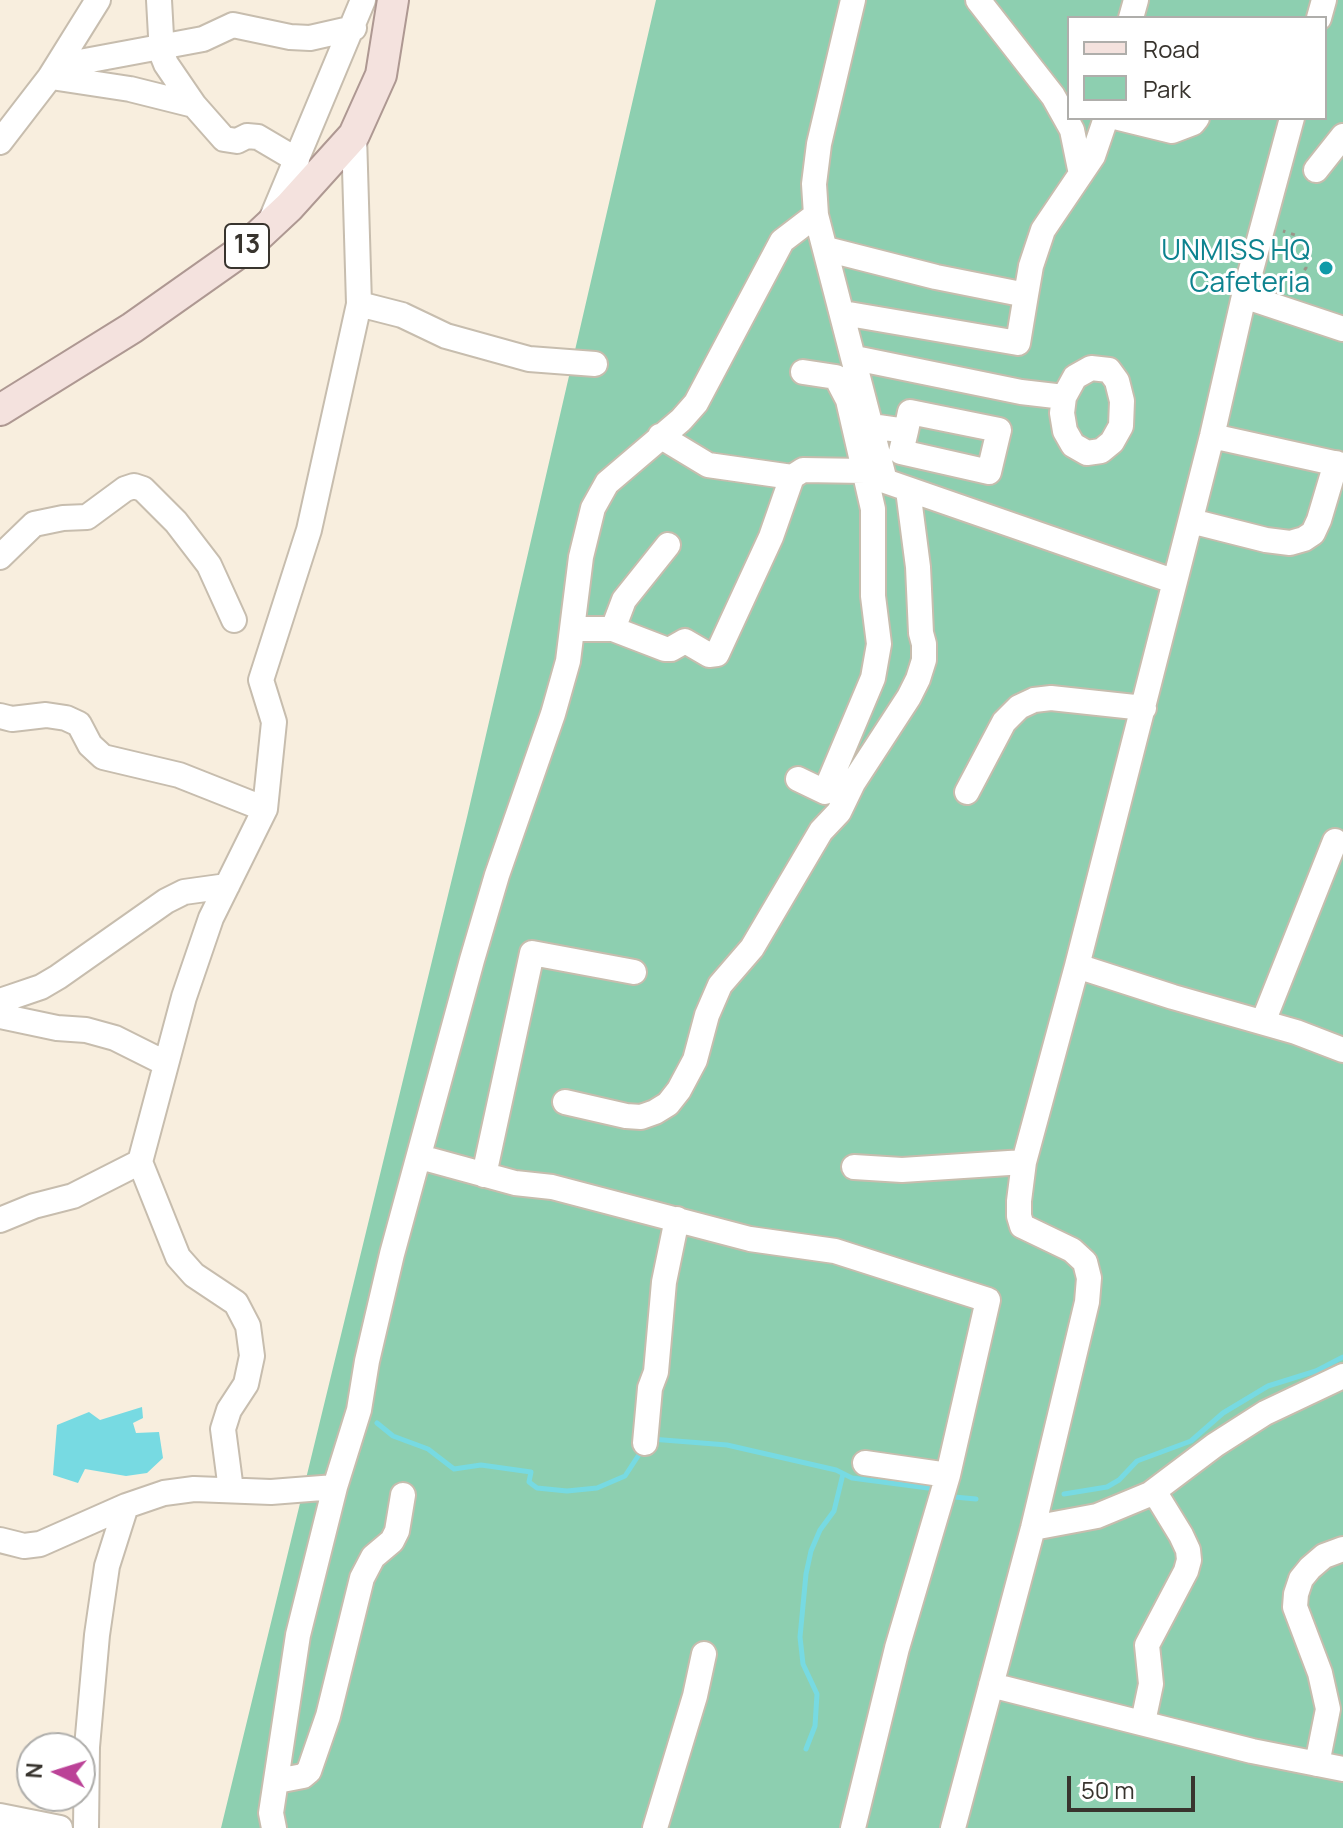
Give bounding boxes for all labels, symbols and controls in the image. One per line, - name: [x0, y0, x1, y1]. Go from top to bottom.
- legend: [1067, 16, 1327, 120]
- text: Road: [1143, 32, 1200, 65]
- text: Park: [1143, 72, 1191, 105]
- road number: 13: [225, 224, 269, 268]
- place label: UNMISS HQ Cafeteria: [1161, 235, 1310, 301]
- marker: UNMISS HQ Cafeteria: [1317, 259, 1335, 277]
- north arrow: [16, 1732, 96, 1812]
- scale bar: [1071, 1760, 1199, 1810]
- text: N: [19, 1762, 50, 1779]
- text: 50 m: [1081, 1773, 1135, 1806]

